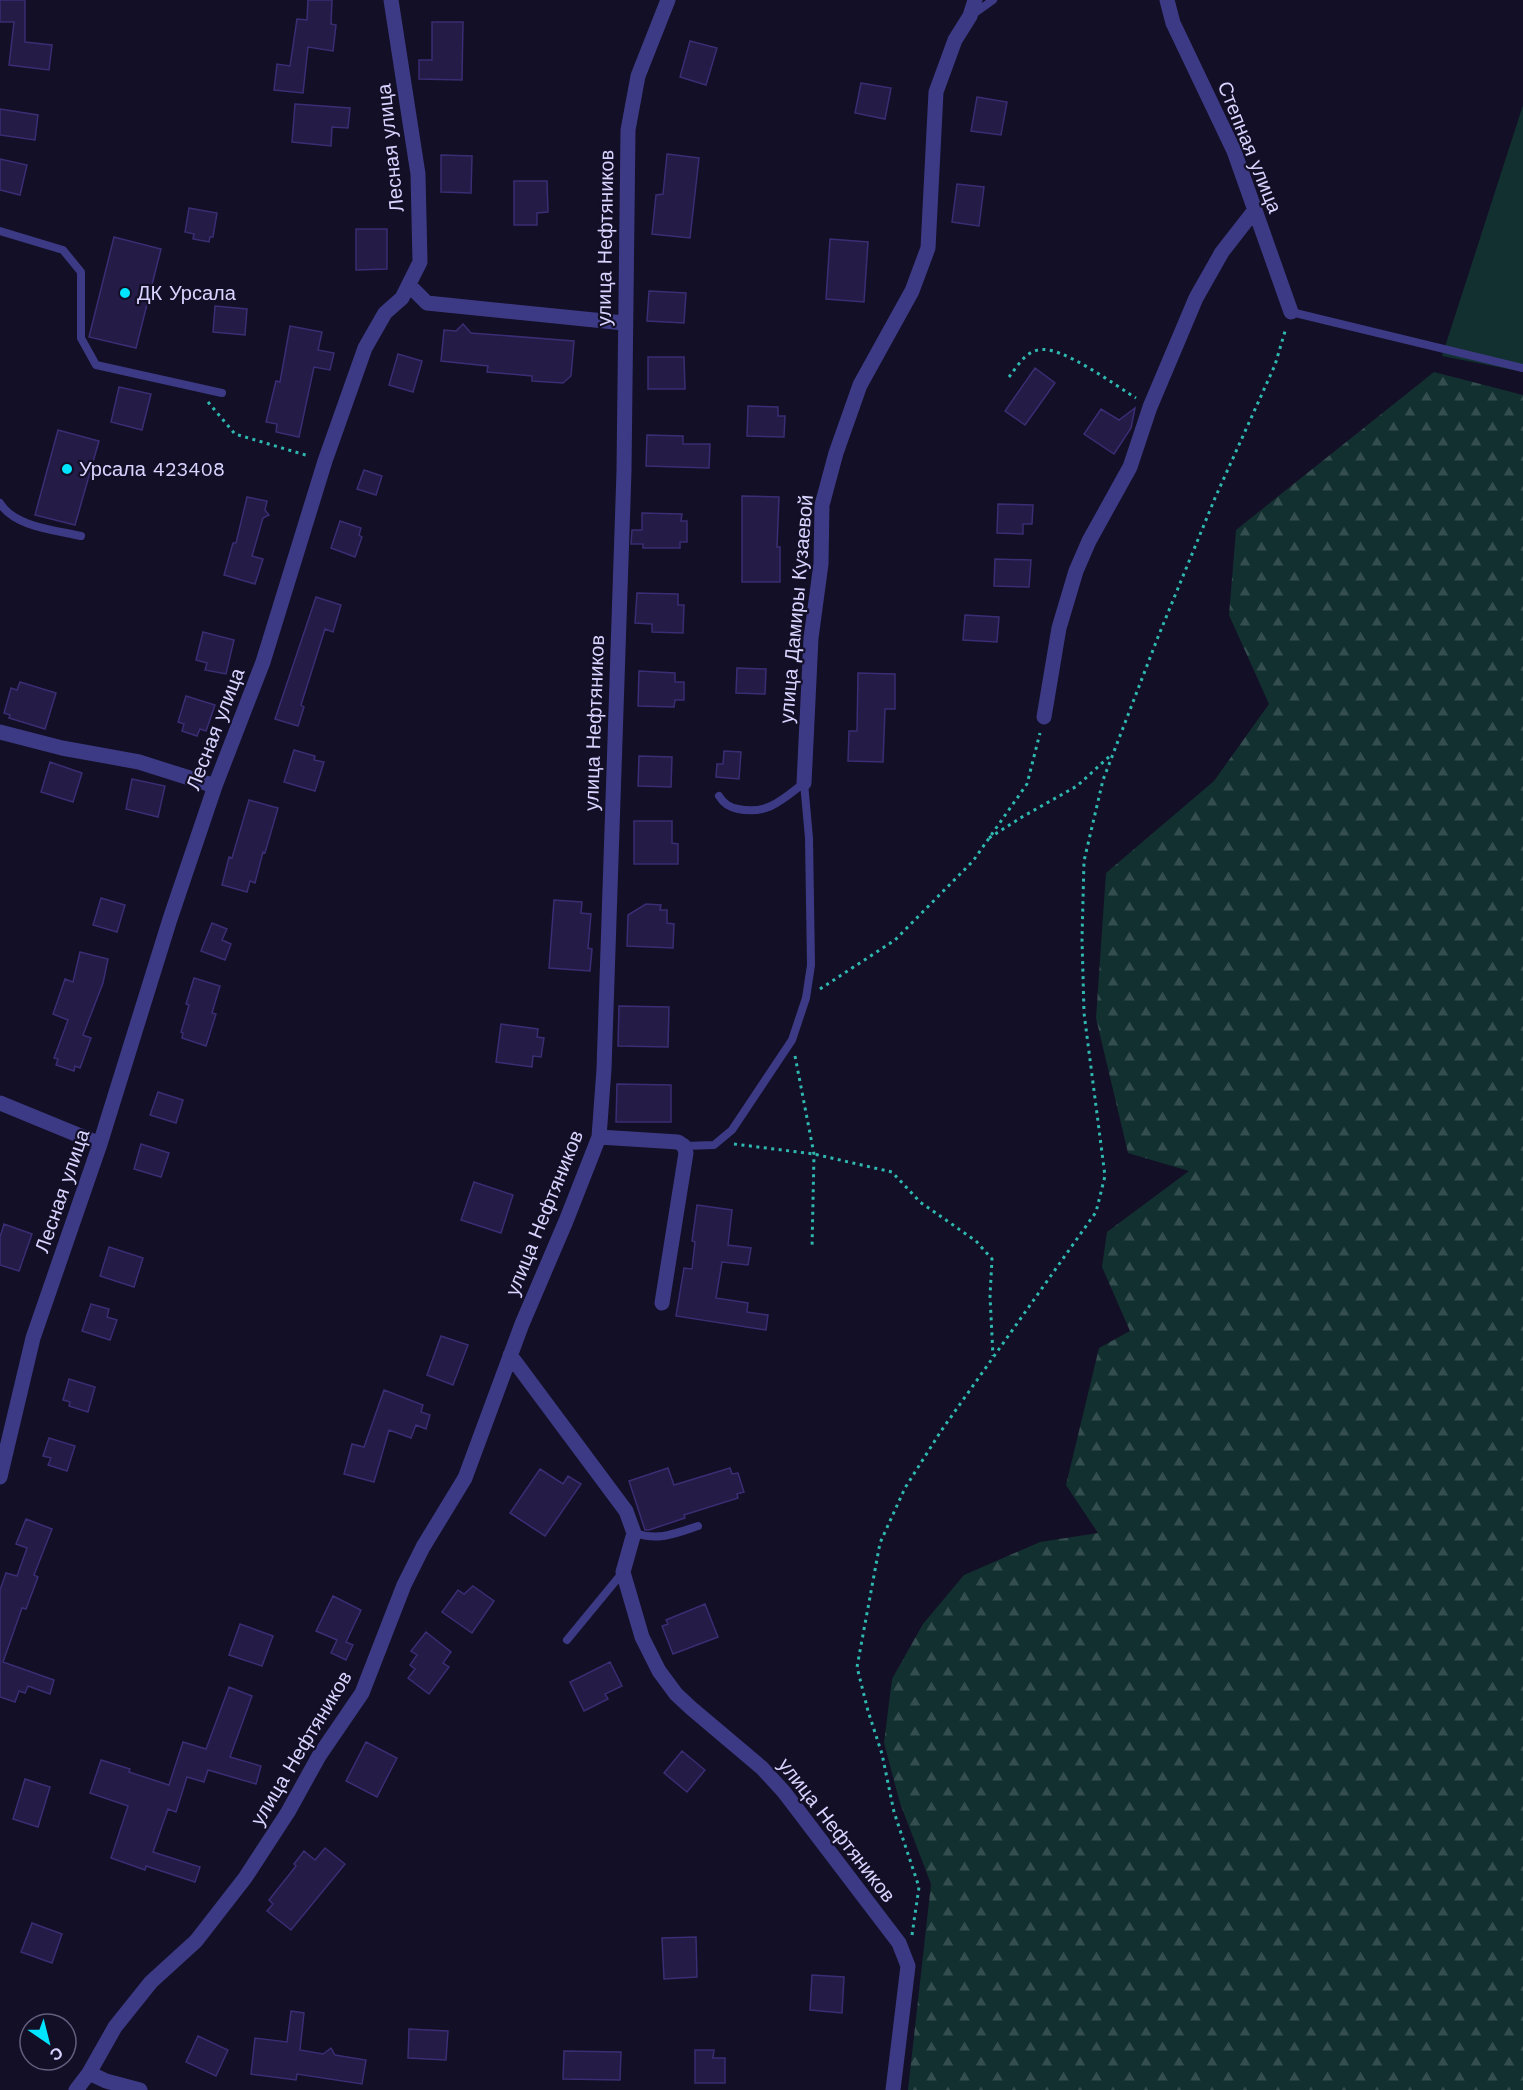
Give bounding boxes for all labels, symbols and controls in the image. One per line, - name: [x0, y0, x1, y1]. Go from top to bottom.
- street label: Степная улица: [1213, 78, 1288, 217]
- street label: Лесная улица: [371, 82, 409, 213]
- street label: улица Нефтяников: [591, 150, 619, 326]
- place label: ДК Урсала: [137, 281, 237, 305]
- marker: ДК Урсала: [118, 286, 132, 300]
- place label: Урсала 423408: [79, 457, 225, 481]
- marker: Урсала 423408: [60, 462, 74, 476]
- street label: улица Дамиры Кузаевой: [774, 494, 818, 724]
- street label: улица Нефтяников: [579, 634, 609, 812]
- street label: Лесная улица: [181, 664, 250, 794]
- street label: Лесная улица: [30, 1125, 95, 1256]
- street label: улица Нефтяников: [500, 1127, 588, 1299]
- street label: улица Нефтяников: [245, 1666, 357, 1830]
- street label: улица Нефтяников: [773, 1753, 901, 1907]
- north arrow: [18, 2012, 78, 2072]
- text: С: [46, 2043, 67, 2065]

